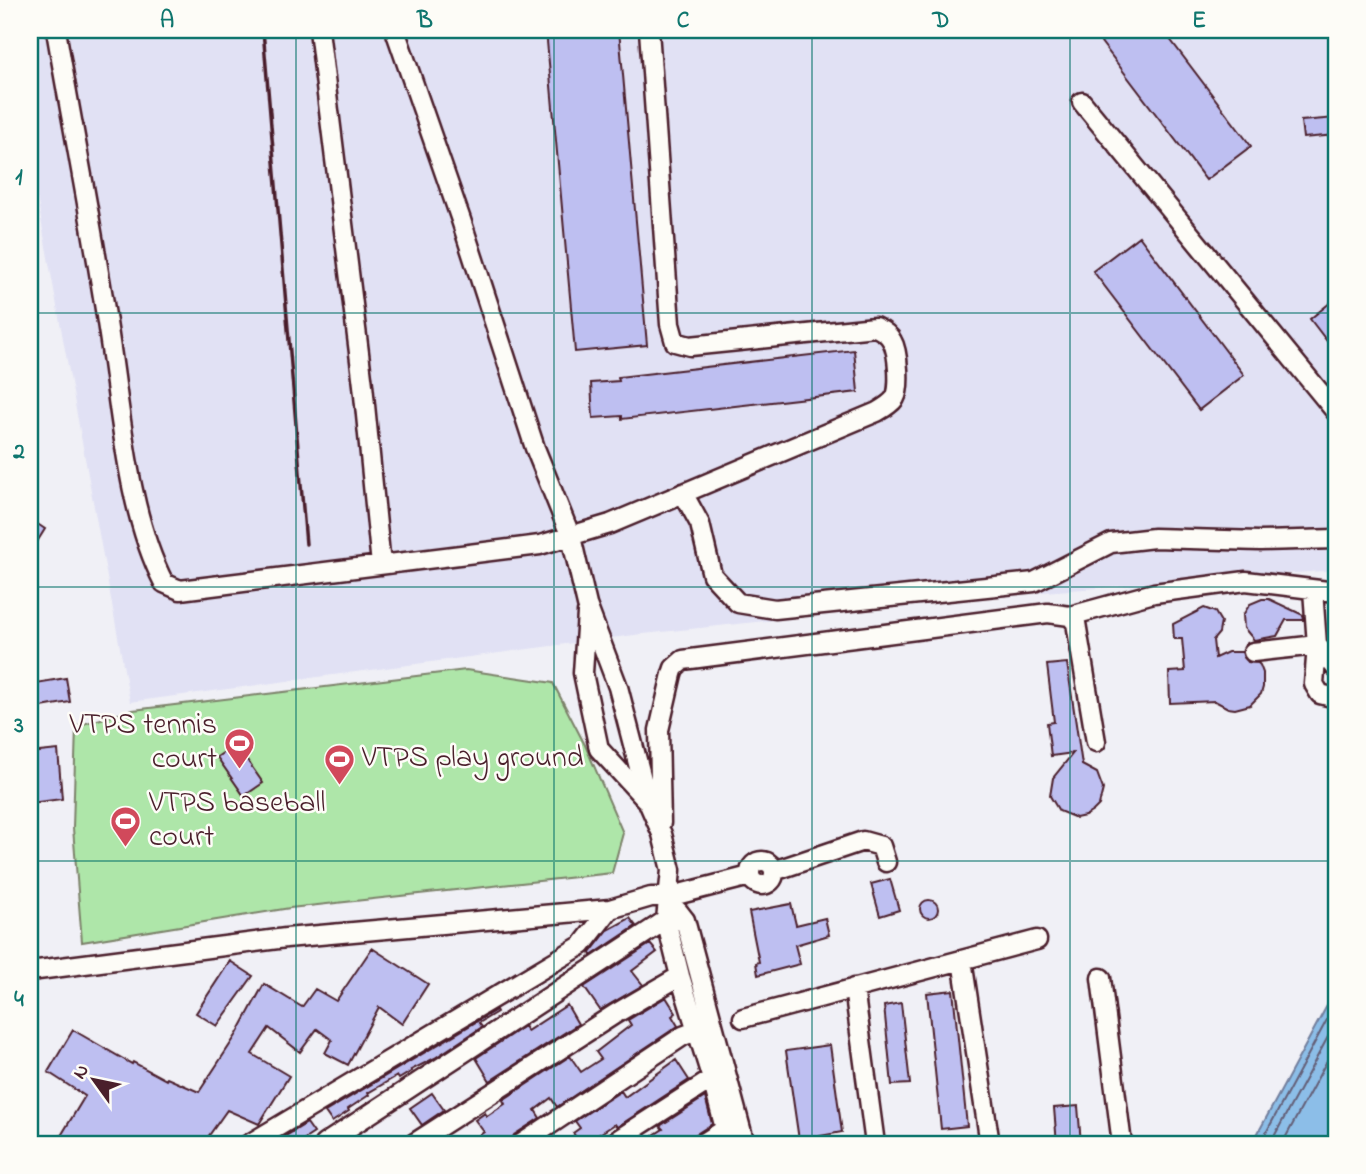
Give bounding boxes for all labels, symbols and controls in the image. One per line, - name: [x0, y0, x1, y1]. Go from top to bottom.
- text: A: [160, 5, 174, 38]
- text: B: [416, 5, 433, 38]
- text: C: [677, 5, 690, 38]
- text: D: [932, 5, 949, 38]
- text: E: [1192, 5, 1206, 38]
- text: 1: [15, 162, 23, 195]
- text: 2: [12, 436, 25, 469]
- place label: VTPS tennis court: [69, 704, 217, 782]
- text: 3: [13, 710, 24, 743]
- sports icon: VTPS tennis court: [223, 726, 257, 770]
- place label: VTPS play ground: [361, 737, 584, 781]
- sports icon: VTPS play ground: [322, 742, 356, 786]
- place label: VTPS baseball court: [148, 782, 326, 860]
- sports icon: VTPS baseball court: [109, 804, 143, 848]
- text: 4: [14, 984, 24, 1017]
- north arrow: [60, 1044, 130, 1114]
- text: N: [67, 1059, 97, 1085]

